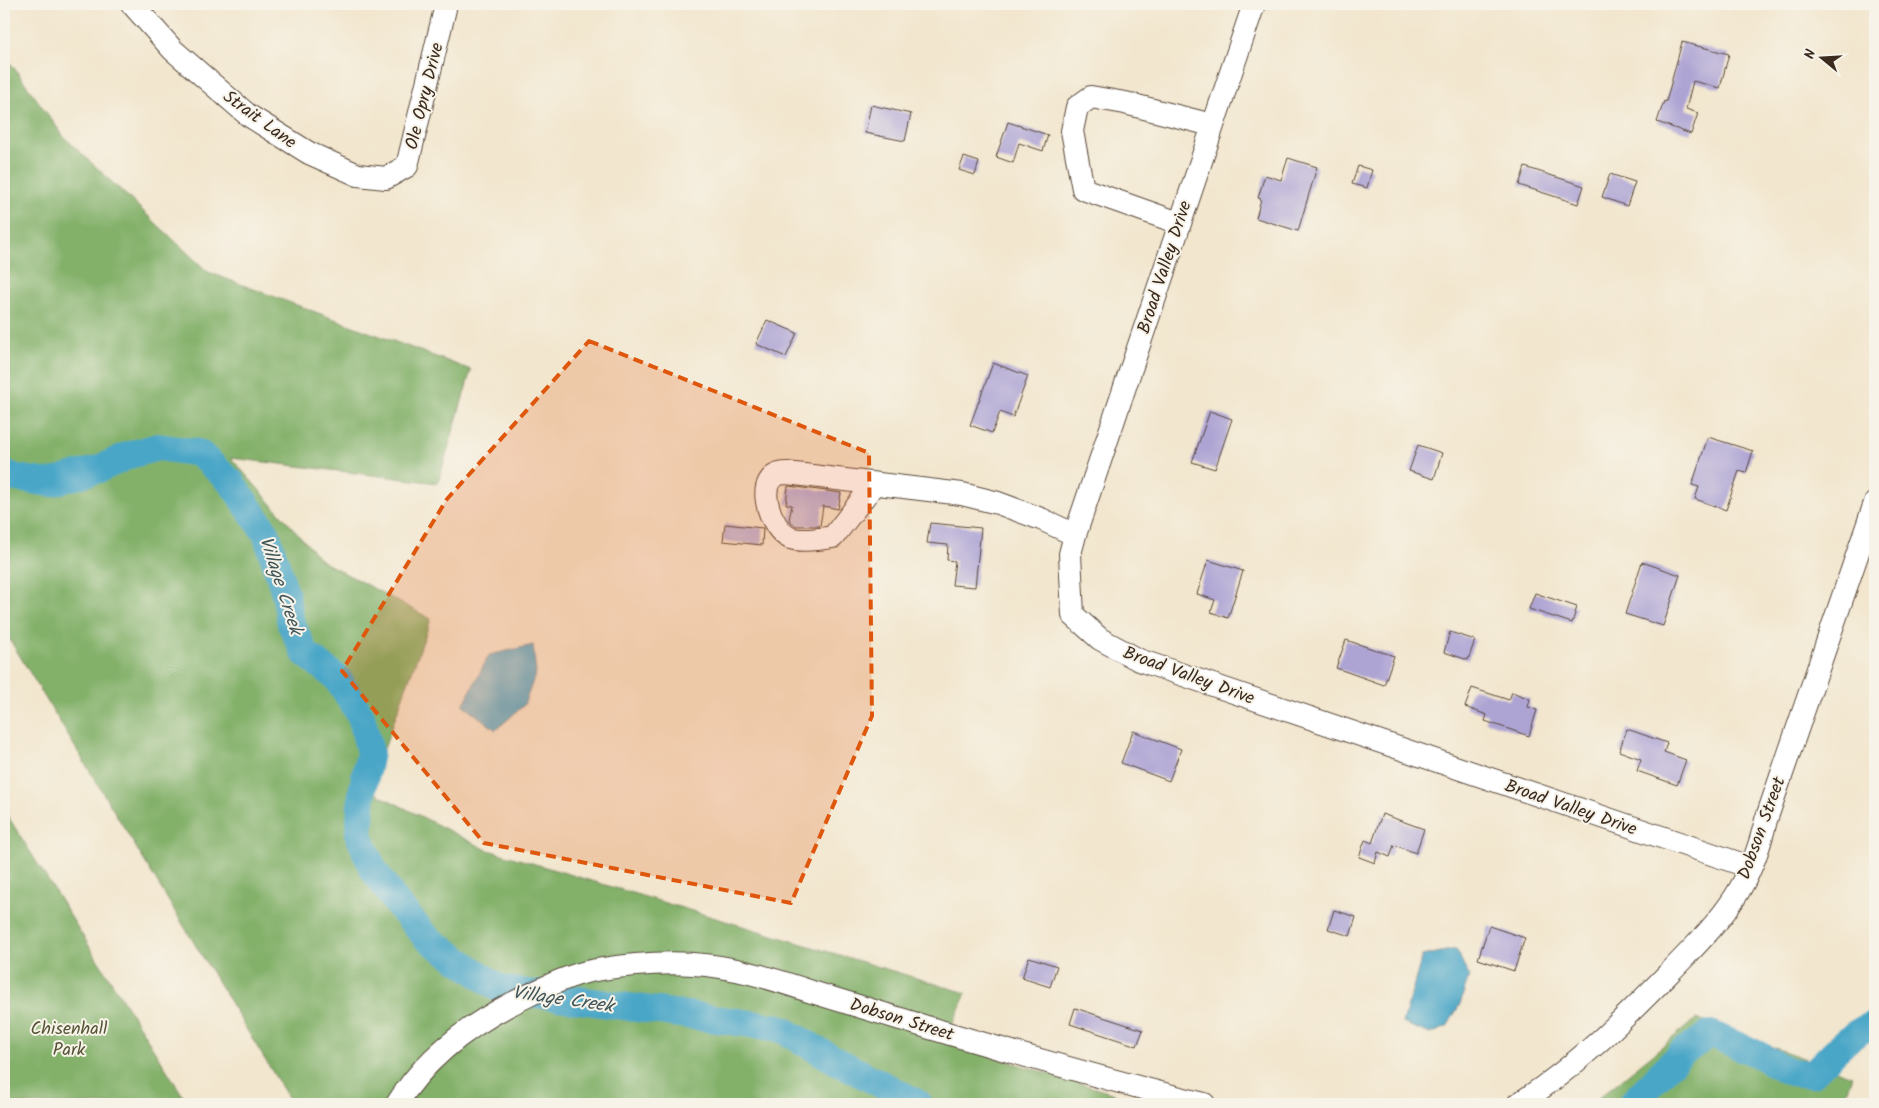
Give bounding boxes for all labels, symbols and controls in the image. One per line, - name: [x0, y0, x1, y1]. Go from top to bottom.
- north arrow: [1796, 32, 1846, 82]
- street label: Ole Opry Drive: [398, 40, 453, 153]
- text: N: [1799, 47, 1822, 62]
- street label: Strait Lane: [216, 83, 302, 157]
- street label: Broad Valley Drive: [1130, 197, 1201, 338]
- water label: Village Creek: [250, 533, 311, 642]
- street label: Broad Valley Drive: [1119, 639, 1258, 714]
- street label: Broad Valley Drive: [1500, 772, 1641, 845]
- street label: Dobson Street: [1730, 772, 1795, 884]
- water label: Village Creek: [510, 978, 618, 1022]
- street label: Dobson Street: [846, 991, 958, 1050]
- park label: Chisenhall Park: [31, 1015, 108, 1065]

